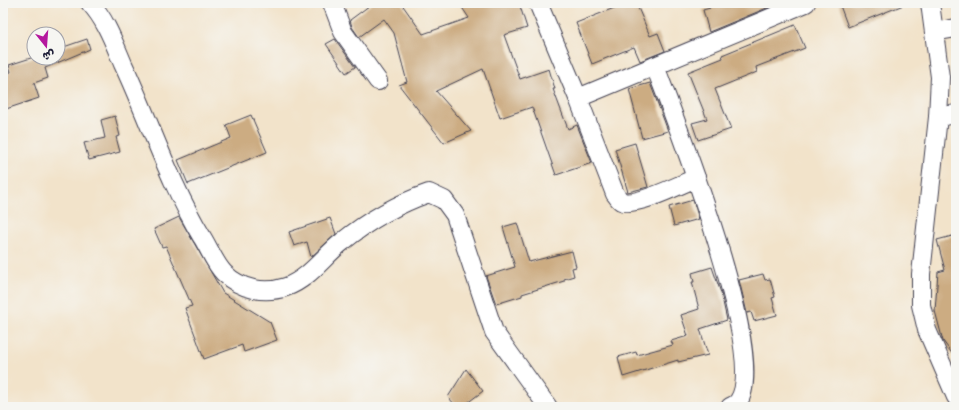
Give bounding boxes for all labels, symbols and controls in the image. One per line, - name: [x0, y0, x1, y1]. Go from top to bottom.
- north arrow: [26, 26, 66, 66]
- text: ش: [41, 47, 57, 64]

